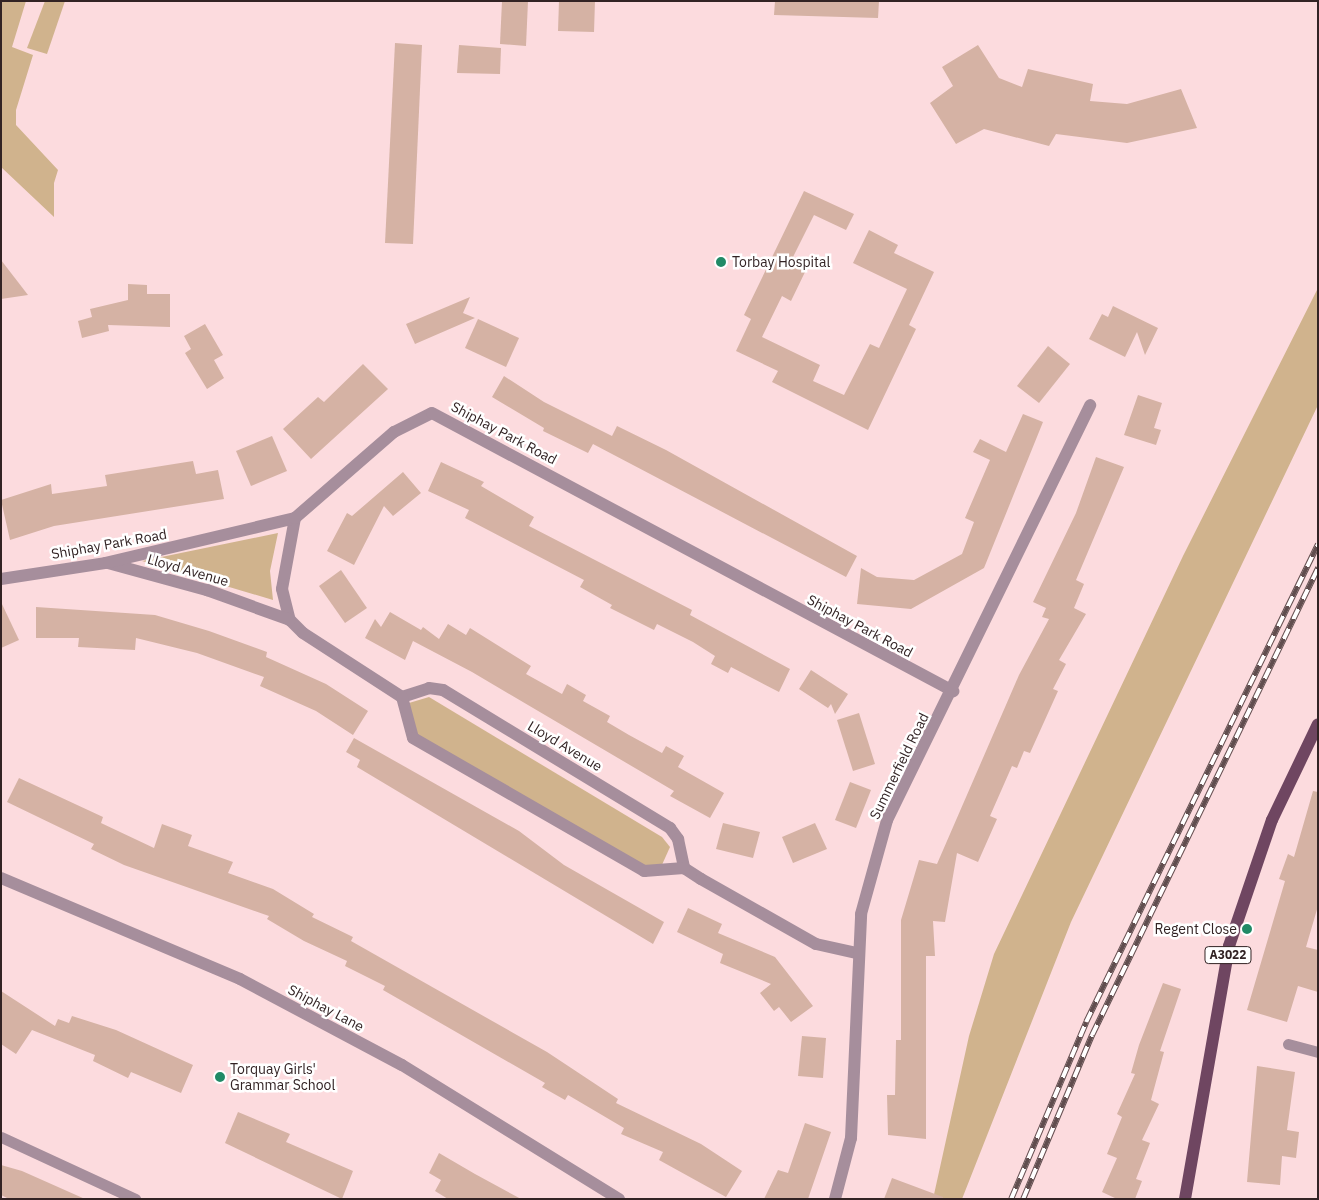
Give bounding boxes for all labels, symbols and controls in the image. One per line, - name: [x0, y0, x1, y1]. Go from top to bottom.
- place label: Torbay Hospital: [732, 254, 830, 270]
- marker: Torbay Hospital: [714, 255, 728, 269]
- street label: Shiphay Park Road: [448, 398, 560, 468]
- street label: Shiphay Park Road: [50, 526, 168, 562]
- street label: Lloyd Avenue: [145, 550, 231, 590]
- street label: Shiphay Park Road: [804, 591, 916, 661]
- street label: Summerfield Road: [866, 710, 932, 822]
- street label: Lloyd Avenue: [525, 717, 605, 775]
- place label: Regent Close: [1155, 921, 1237, 937]
- marker: Regent Close: [1241, 923, 1253, 935]
- road number: A3022: [1204, 946, 1252, 964]
- street label: Shiphay Lane: [285, 981, 367, 1035]
- place label: Torquay Girls' Grammar School: [230, 1061, 335, 1094]
- marker: Torquay Girls' Grammar School: [214, 1071, 226, 1083]

